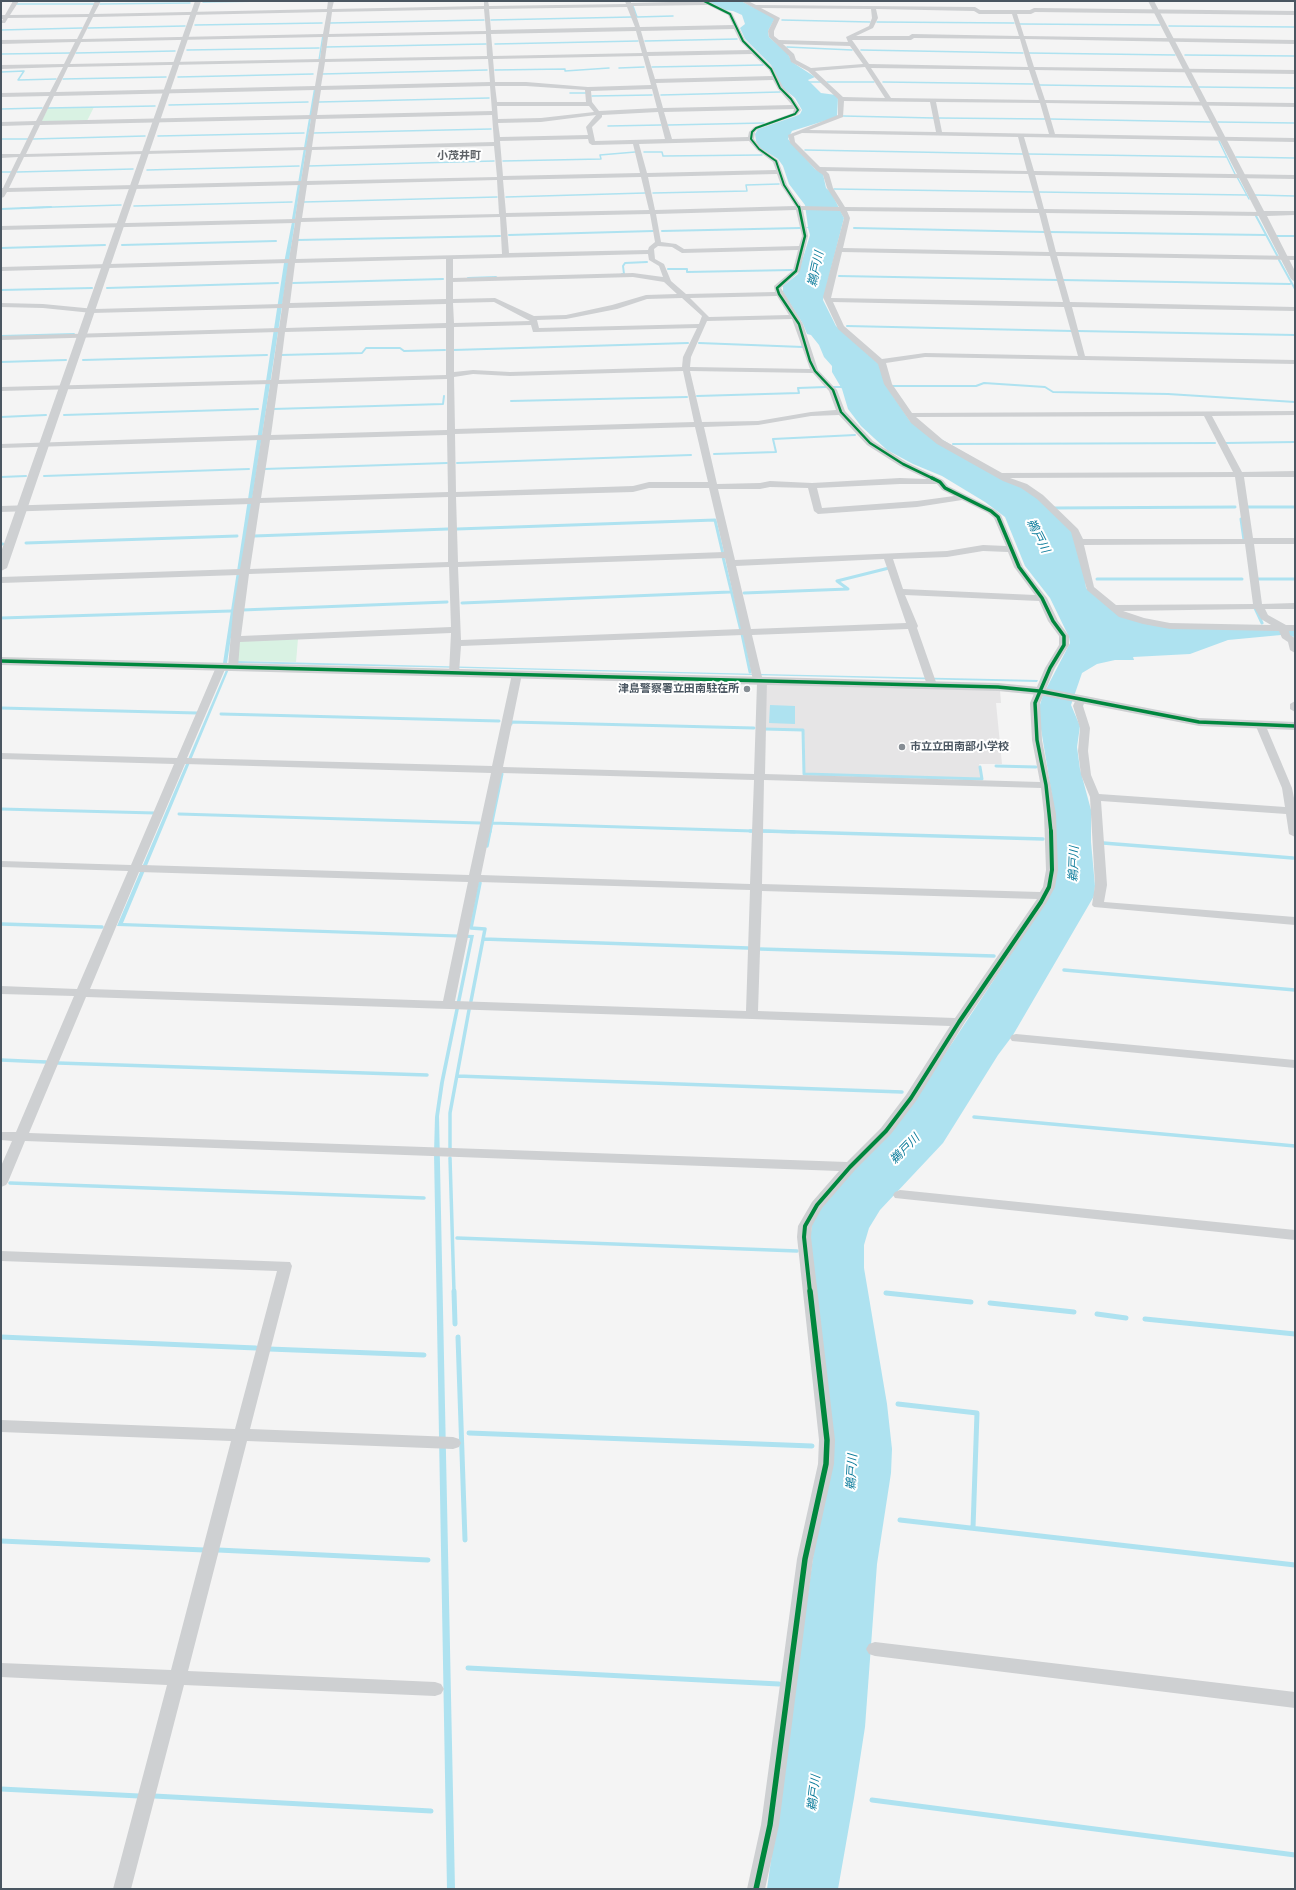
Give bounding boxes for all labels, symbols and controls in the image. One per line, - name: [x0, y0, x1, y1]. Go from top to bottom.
- district label: 小茂井町: [437, 149, 481, 163]
- water label: 鵜戸川: [805, 250, 827, 288]
- water label: 鵜戸川: [1023, 517, 1053, 555]
- place label: 津島警察署立田南駐在所: [618, 682, 739, 696]
- marker: 津島警察署立田南駐在所: [742, 684, 752, 694]
- place label: 市立立田南部小学校: [910, 740, 1009, 754]
- marker: 市立立田南部小学校: [897, 742, 907, 752]
- water label: 鵜戸川: [1066, 846, 1082, 882]
- water label: 鵜戸川: [887, 1131, 923, 1167]
- water label: 鵜戸川: [844, 1454, 860, 1490]
- water label: 鵜戸川: [805, 1774, 823, 1812]

